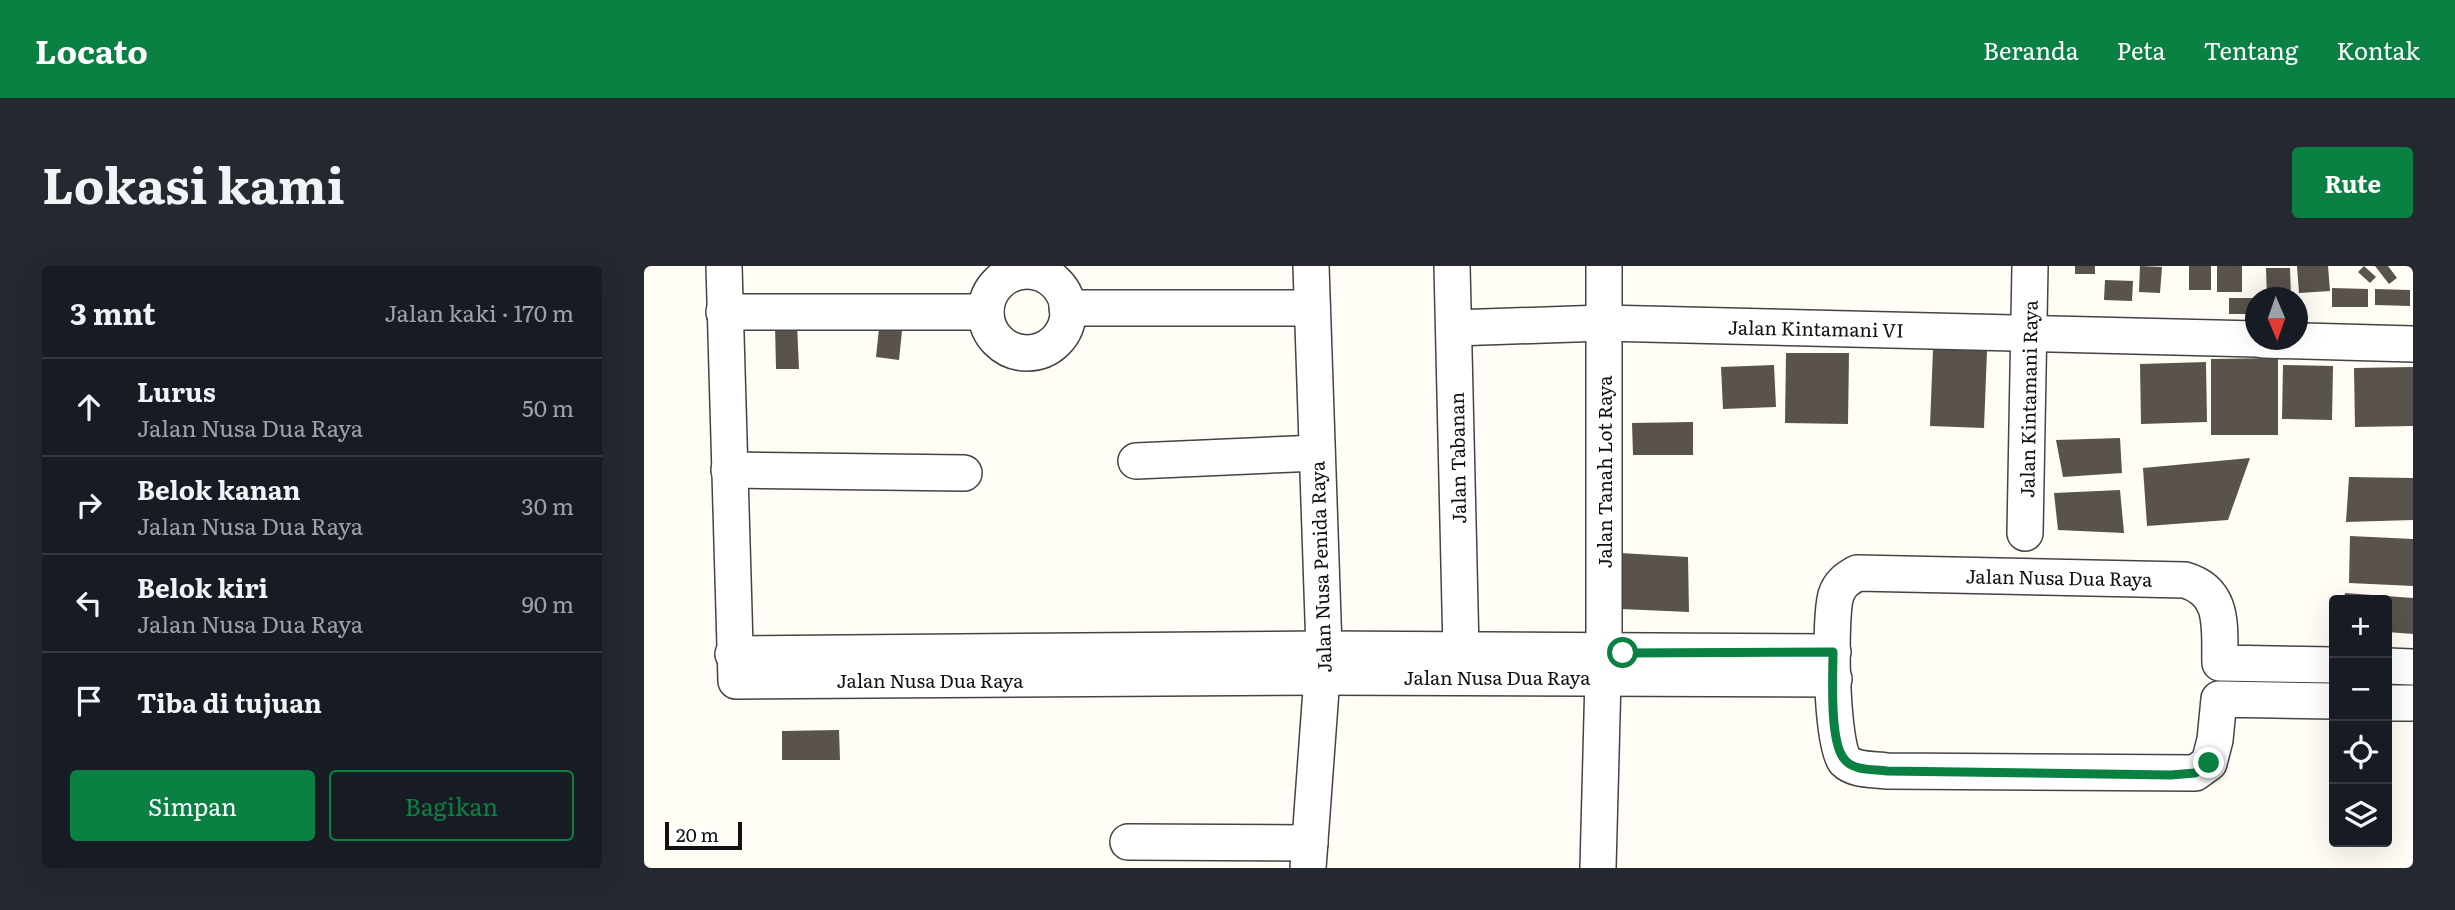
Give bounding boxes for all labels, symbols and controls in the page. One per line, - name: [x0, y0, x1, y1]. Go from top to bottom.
- text: Locato: [35, 25, 148, 74]
- text: Beranda: [1983, 32, 2079, 67]
- text: Peta: [2117, 32, 2166, 67]
- text: Tentang: [2204, 32, 2298, 67]
- text: Kontak: [2336, 32, 2420, 67]
- text: Lokasi kami: [42, 146, 345, 219]
- button: Rute: [2292, 147, 2413, 218]
- north arrow: [2245, 287, 2308, 350]
- text: 3 mnt: [70, 290, 156, 334]
- text: Jalan kaki · 170 m: [385, 295, 574, 329]
- street label: Jalan Kintamani Raya: [2012, 299, 2044, 498]
- street label: Jalan Kintamani VI: [1728, 312, 1904, 344]
- text: Lurus: [137, 371, 216, 410]
- street label: Jalan Tanah Lot Raya: [1590, 375, 1618, 568]
- icon: ahead: [70, 388, 108, 426]
- text: 50 m: [522, 390, 574, 424]
- street label: Jalan Tabanan: [1442, 392, 1472, 524]
- text: Jalan Nusa Dua Raya: [137, 410, 363, 444]
- street label: Jalan Nusa Penida Raya: [1302, 460, 1338, 673]
- text: Belok kanan: [137, 469, 301, 508]
- icon: right: [70, 486, 108, 524]
- text: 30 m: [521, 488, 574, 522]
- text: Jalan Nusa Dua Raya: [137, 508, 363, 542]
- street label: Jalan Nusa Dua Raya: [1965, 561, 2153, 593]
- text: Belok kiri: [137, 567, 268, 606]
- icon: left: [70, 584, 108, 622]
- text: 90 m: [522, 586, 574, 620]
- map controls: [2329, 595, 2392, 847]
- button: +: [2329, 595, 2392, 658]
- text: Jalan Nusa Dua Raya: [137, 606, 363, 640]
- route start: [1607, 637, 1638, 668]
- button: −: [2329, 658, 2392, 721]
- street label: Jalan Nusa Dua Raya: [1404, 663, 1591, 691]
- street label: Jalan Nusa Dua Raya: [837, 666, 1024, 694]
- icon: arrive: [70, 682, 108, 720]
- text: Tiba di tujuan: [137, 682, 322, 721]
- button: locate: [2329, 721, 2392, 784]
- route end: [2193, 747, 2224, 778]
- button: Simpan: [70, 770, 315, 841]
- button: Bagikan: [329, 770, 574, 841]
- button: layers: [2329, 784, 2392, 847]
- scale bar: [665, 819, 742, 851]
- text: 20 m: [676, 820, 719, 848]

